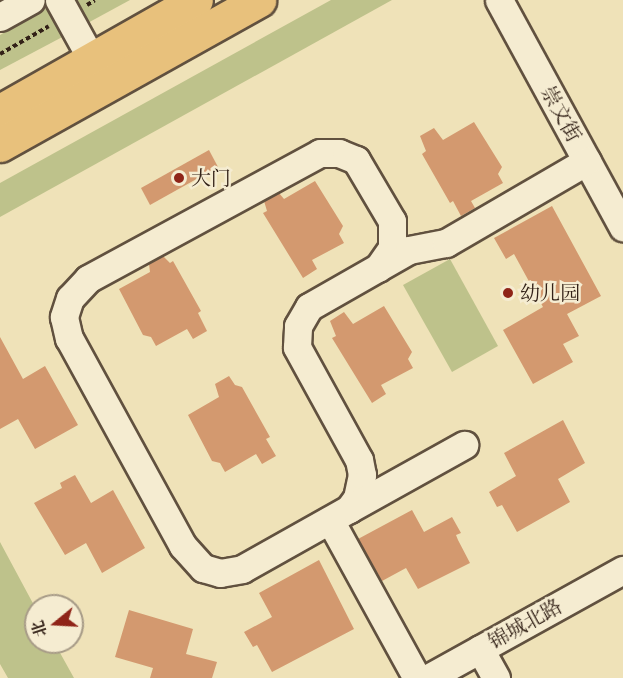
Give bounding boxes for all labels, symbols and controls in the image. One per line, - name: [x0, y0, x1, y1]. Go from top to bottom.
- street label: 崇文街: [536, 82, 586, 146]
- place label: 大门: [191, 166, 231, 190]
- marker: 大门: [172, 171, 186, 185]
- place label: 幼儿园: [520, 281, 580, 305]
- marker: 幼儿园: [501, 286, 515, 300]
- north arrow: [24, 594, 84, 654]
- street label: 锦城北路: [484, 594, 566, 654]
- text: 北: [27, 618, 51, 640]

